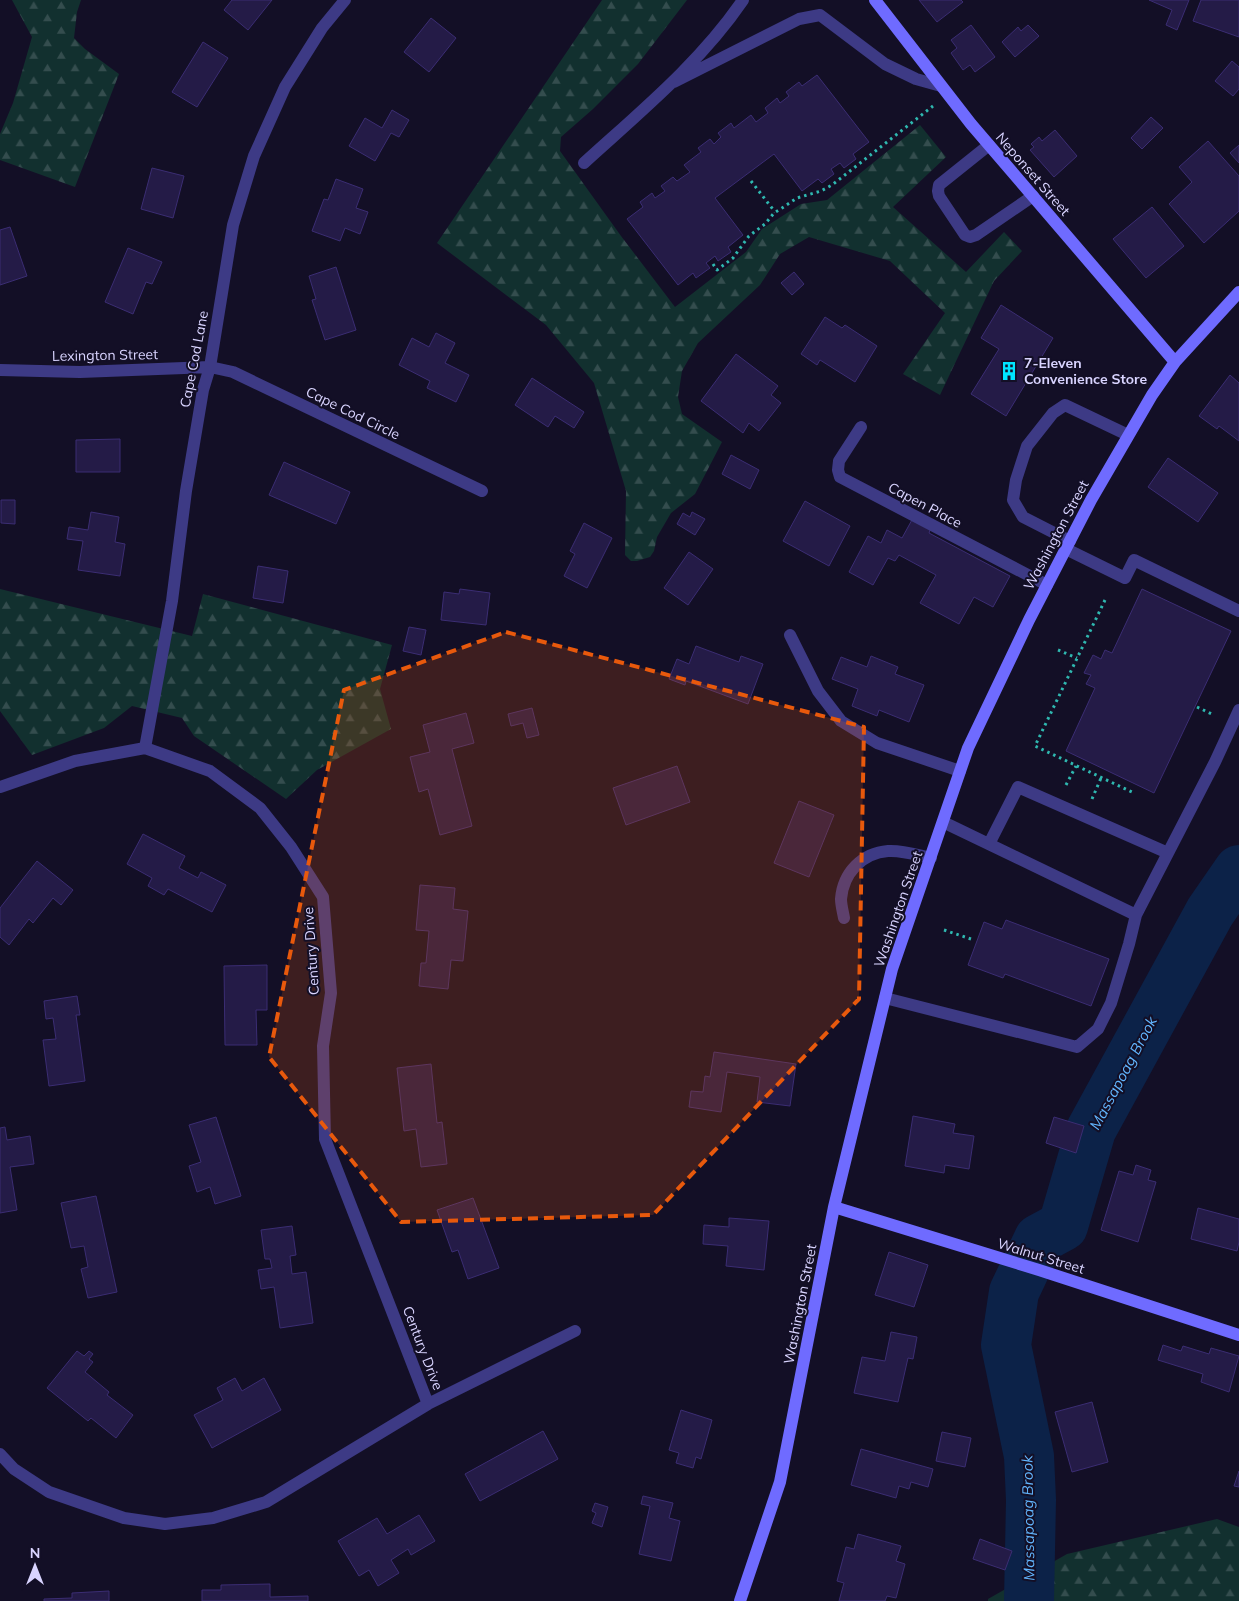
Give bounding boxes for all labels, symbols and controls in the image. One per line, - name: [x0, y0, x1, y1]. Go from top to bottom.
- street label: Neponset Street: [992, 129, 1074, 219]
- street label: Cape Cod Lane: [176, 309, 212, 409]
- street label: Lexington Street: [52, 345, 158, 365]
- place label: 7-Eleven Convenience Store: [1024, 354, 1147, 388]
- building icon: 7-Eleven Convenience Store: [998, 360, 1020, 382]
- street label: Cape Cod Circle: [303, 382, 403, 444]
- street label: Washington Street: [1019, 477, 1093, 593]
- street label: Capen Place: [885, 478, 965, 532]
- street label: Washington Street: [870, 848, 926, 969]
- street label: Century Drive: [299, 906, 323, 996]
- water label: Massapoag Brook: [1085, 1012, 1161, 1133]
- street label: Walnut Street: [995, 1234, 1087, 1278]
- street label: Washington Street: [780, 1242, 820, 1365]
- street label: Century Drive: [399, 1304, 447, 1392]
- water label: Massapoag Brook: [1017, 1454, 1039, 1581]
- north arrow: [10, 1541, 60, 1591]
- text: N: [30, 1544, 40, 1562]

